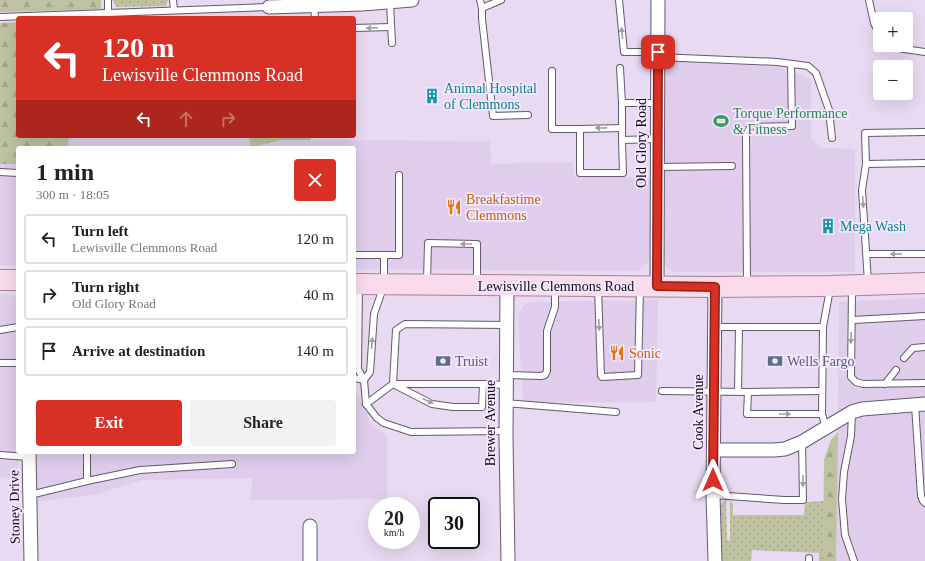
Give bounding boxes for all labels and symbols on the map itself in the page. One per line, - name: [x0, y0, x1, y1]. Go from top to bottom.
- one-way arrow: [365, 25, 378, 31]
- one-way arrow: [619, 27, 626, 39]
- pin: [641, 35, 675, 69]
- place label: Animal Hospital of Clemmons: [444, 81, 537, 112]
- building icon: Animal Hospital of Clemmons: [423, 87, 441, 105]
- street label: Old Glory Road: [634, 98, 649, 188]
- place label: Torque Performance & Fitness: [733, 106, 847, 137]
- sports icon: Torque Performance & Fitness: [712, 112, 730, 130]
- one-way arrow: [595, 125, 607, 132]
- place label: Breakfastime Clemmons: [466, 192, 541, 223]
- one-way arrow: [860, 196, 867, 208]
- restaurant icon: Breakfastime Clemmons: [445, 198, 463, 216]
- building icon: Mega Wash: [819, 217, 837, 235]
- place label: Mega Wash: [840, 219, 906, 234]
- one-way arrow: [459, 241, 472, 247]
- one-way arrow: [889, 251, 902, 257]
- street label: Lewisville Clemmons Road: [478, 279, 634, 294]
- one-way arrow: [596, 319, 602, 332]
- one-way arrow: [848, 332, 855, 344]
- one-way arrow: [369, 337, 376, 349]
- restaurant icon: Sonic: [608, 344, 626, 362]
- place label: Sonic: [629, 346, 661, 361]
- bank icon: Truist: [434, 352, 452, 370]
- bank icon: Wells Fargo: [766, 352, 784, 370]
- place label: Truist: [455, 354, 488, 369]
- place label: Wells Fargo: [787, 354, 854, 369]
- street label: Cook Avenue: [691, 374, 706, 450]
- street label: Brewer Avenue: [483, 380, 498, 466]
- one-way arrow: [422, 398, 434, 404]
- one-way arrow: [779, 411, 792, 417]
- position arrow: [692, 459, 734, 501]
- street label: Stoney Drive: [6, 470, 23, 544]
- one-way arrow: [800, 475, 806, 488]
- speed limit sign: 30: [428, 497, 480, 549]

